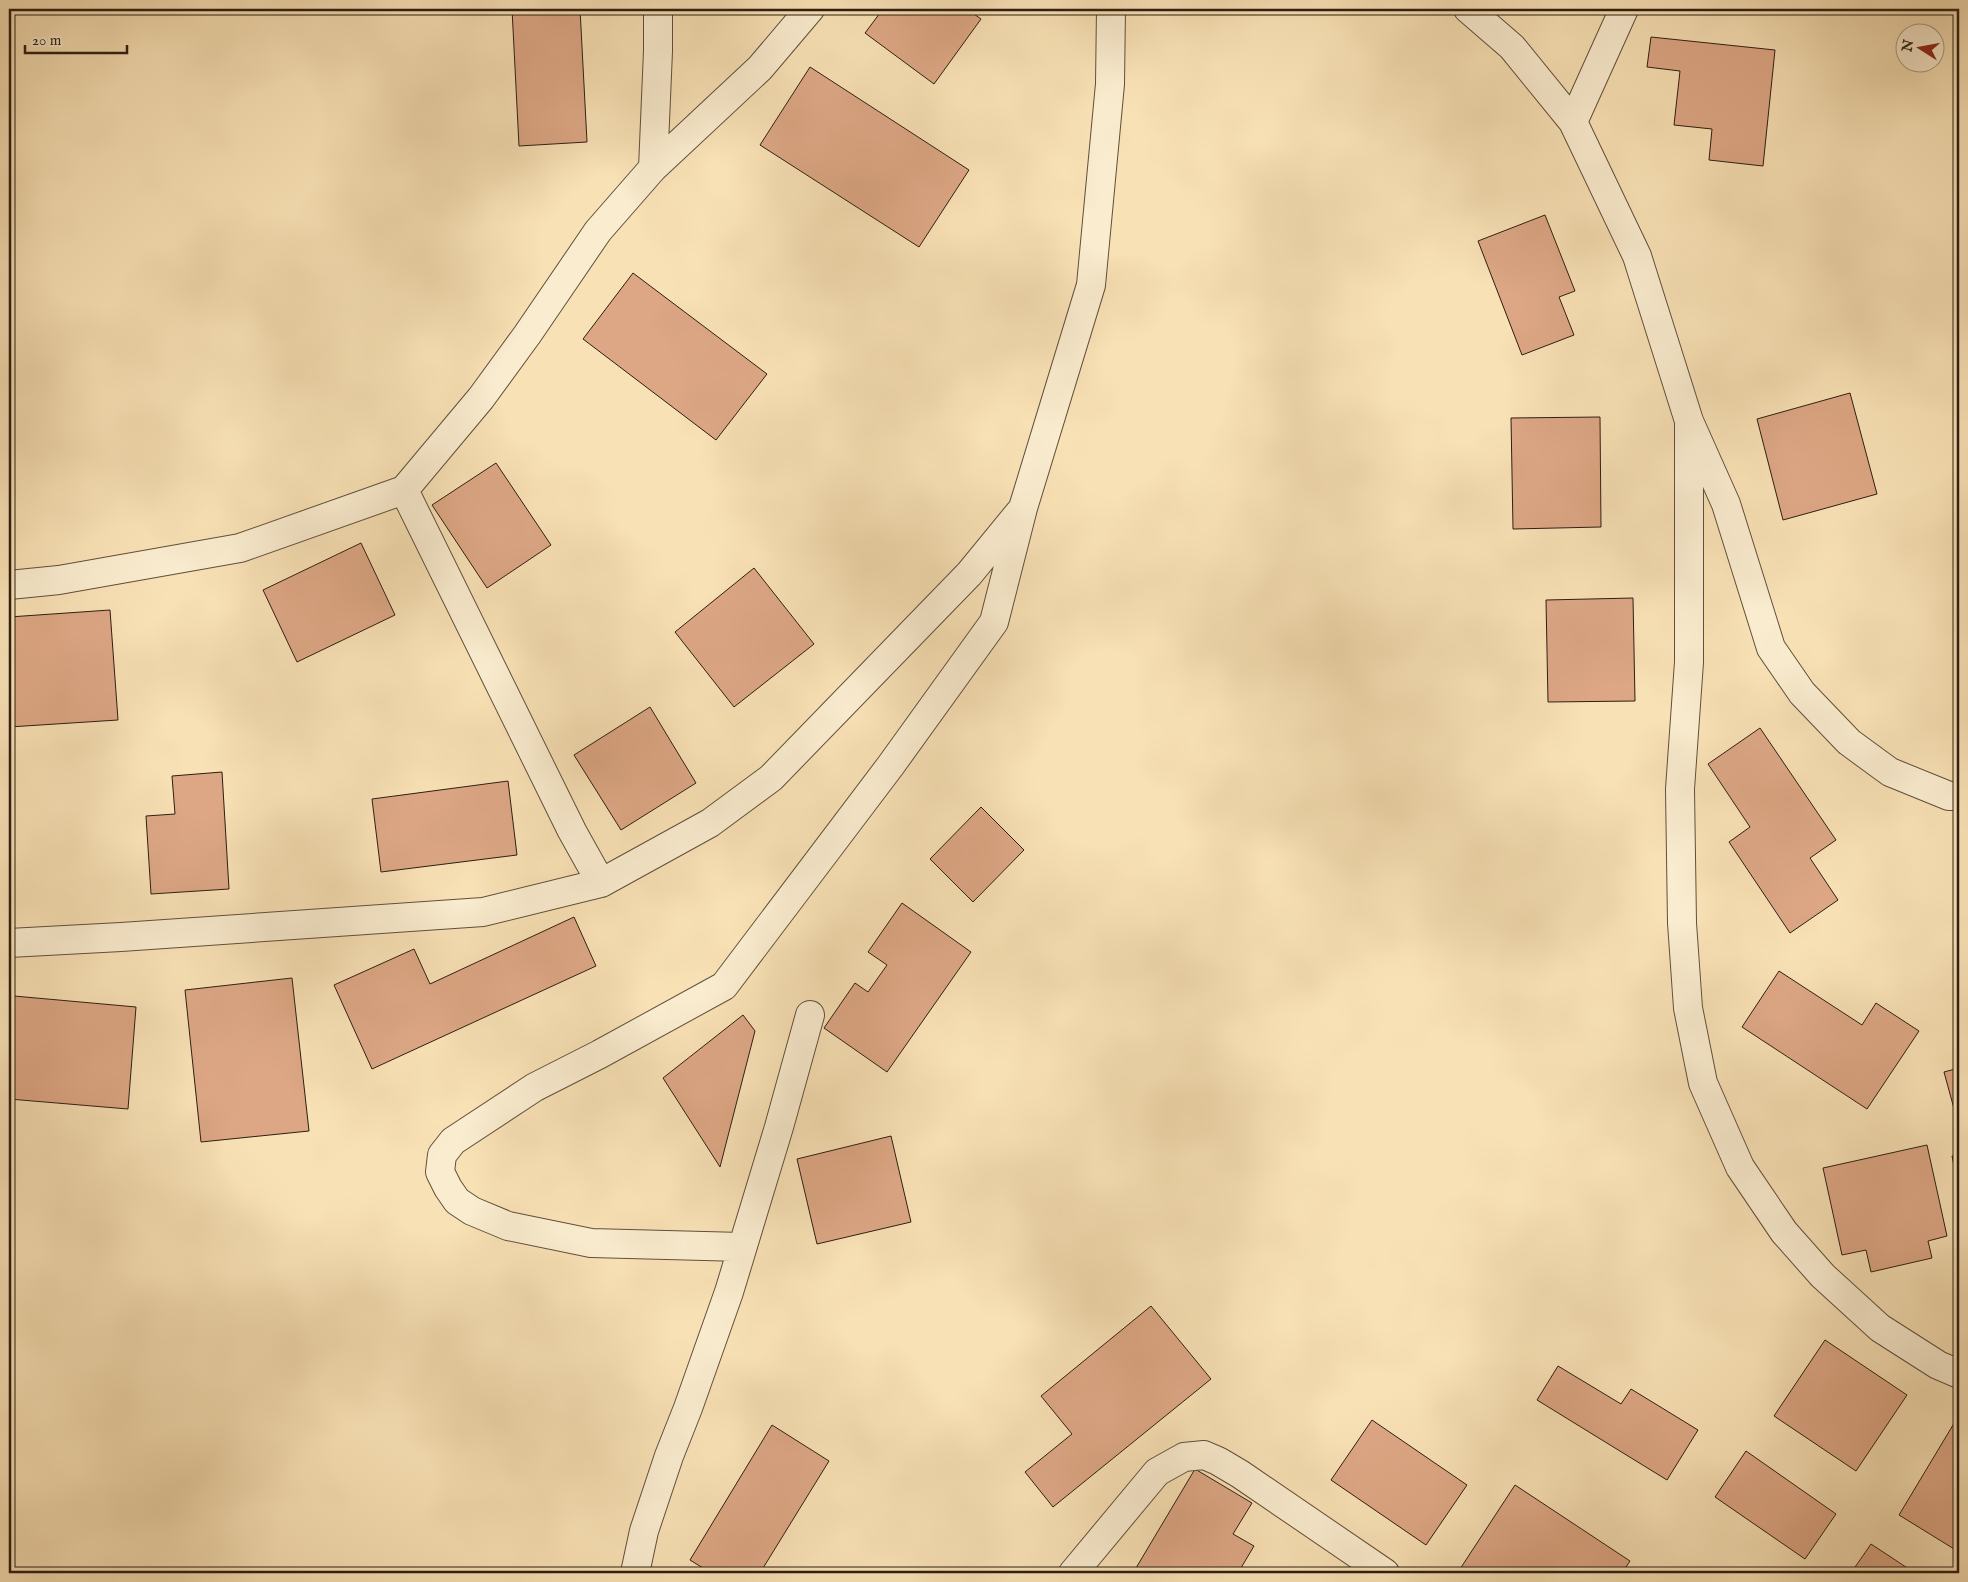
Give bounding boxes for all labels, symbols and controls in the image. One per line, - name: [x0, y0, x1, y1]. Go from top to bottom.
- scale bar: [25, 22, 128, 54]
- north arrow: [1896, 22, 1946, 72]
- text: 20 m: [32, 31, 62, 50]
- text: N: [1898, 38, 1918, 54]

